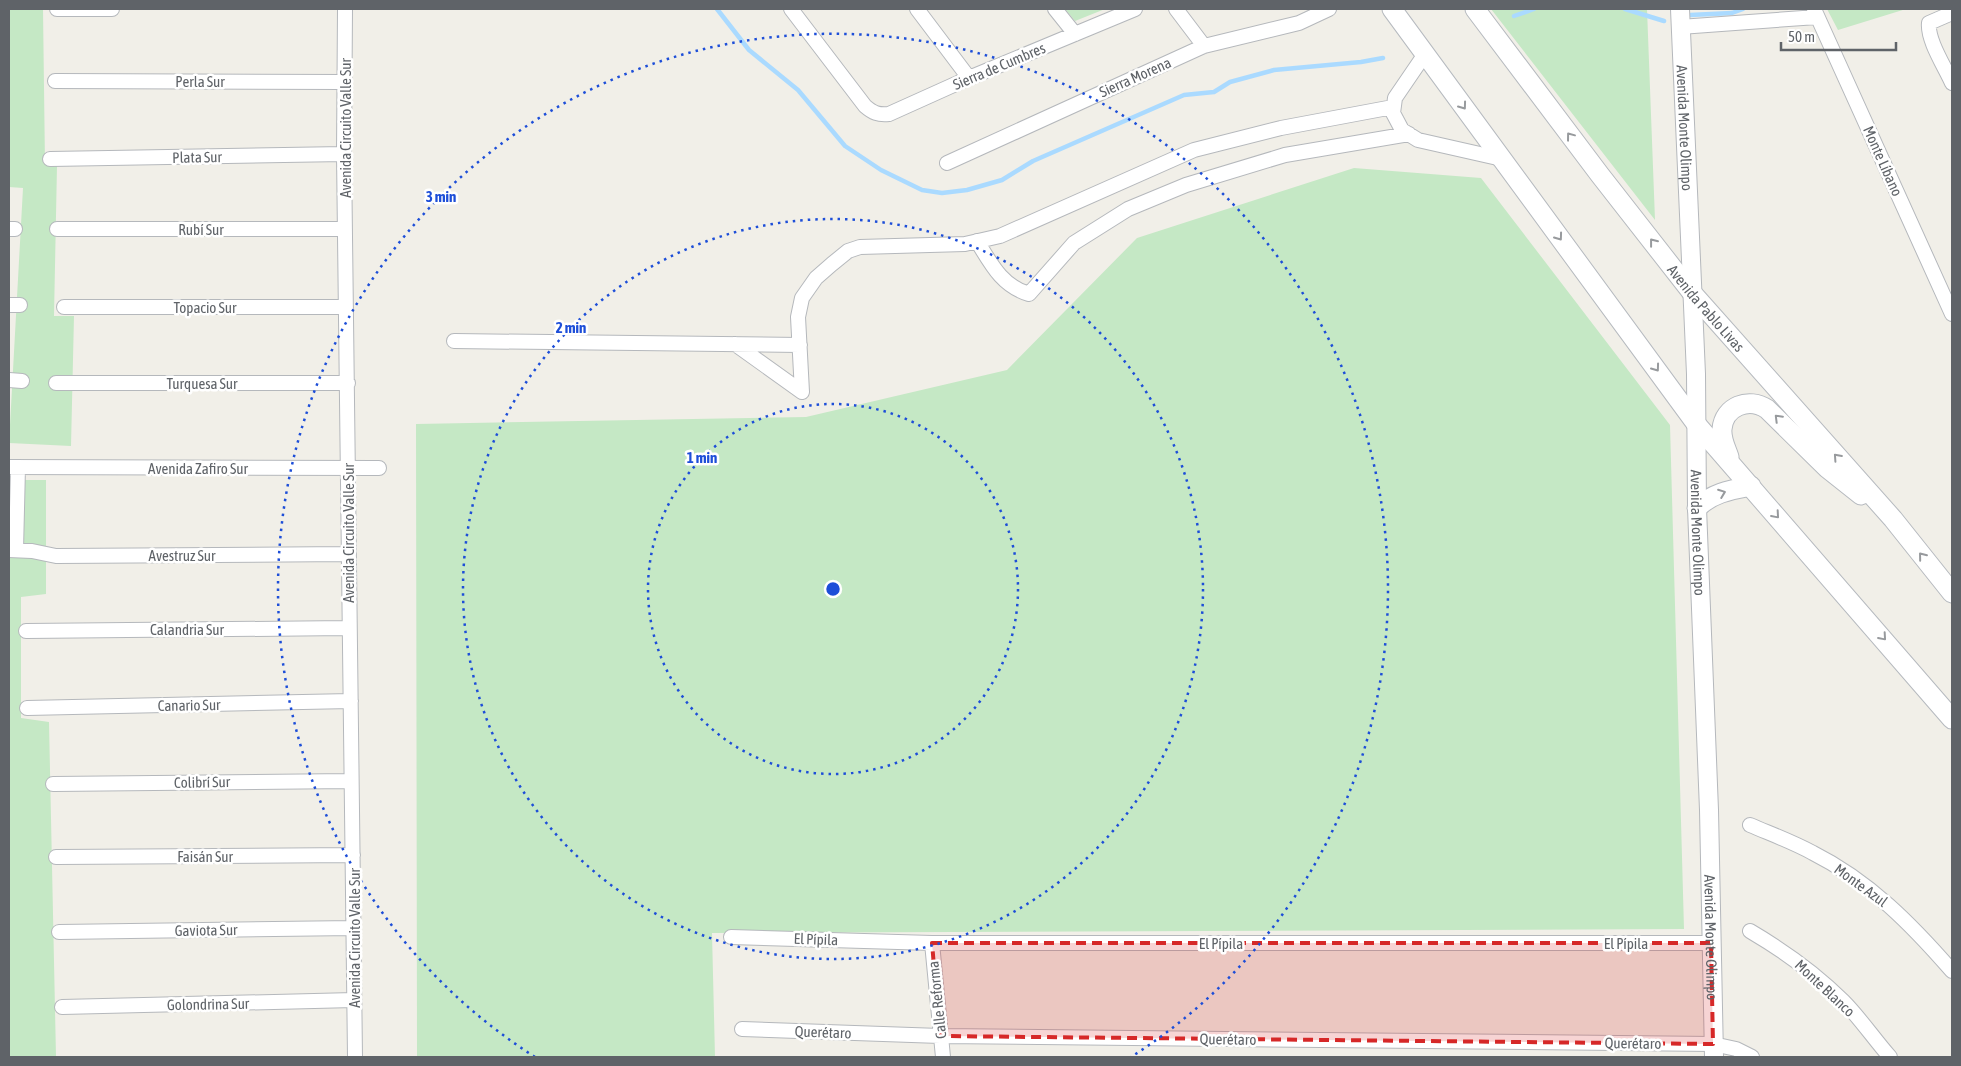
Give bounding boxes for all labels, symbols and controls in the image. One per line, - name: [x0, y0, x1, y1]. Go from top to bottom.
- scale bar: [1781, 20, 1896, 52]
- text: 50 m: [1788, 28, 1815, 45]
- street label: Sierra de Cumbres: [950, 39, 1048, 93]
- street label: Sierra Morena: [1096, 54, 1174, 100]
- street label: Avenida Circuito Valle Sur: [337, 58, 354, 198]
- street label: Avenida Monte Olimpo: [1674, 65, 1696, 191]
- street label: Perla Sur: [175, 73, 225, 90]
- one-way arrow: [1457, 100, 1466, 110]
- street label: Monte Líbano: [1860, 123, 1906, 199]
- one-way arrow: [1568, 133, 1576, 142]
- street label: Plata Sur: [172, 148, 223, 166]
- text: 3 min: [426, 188, 456, 205]
- street label: Rubí Sur: [178, 221, 224, 238]
- one-way arrow: [1554, 231, 1562, 240]
- one-way arrow: [1650, 239, 1658, 248]
- street label: Avenida Pablo Livas: [1665, 261, 1748, 355]
- street label: Topacio Sur: [174, 299, 237, 316]
- text: 2 min: [556, 319, 586, 336]
- one-way arrow: [1650, 362, 1658, 371]
- street label: Turquesa Sur: [167, 375, 238, 392]
- one-way arrow: [1774, 415, 1783, 424]
- text: 1 min: [687, 449, 717, 466]
- one-way arrow: [1834, 453, 1843, 462]
- street label: Avenida Zafiro Sur: [148, 460, 249, 477]
- street label: Avenida Circuito Valle Sur: [340, 463, 357, 603]
- street label: Avenida Monte Olimpo: [1688, 470, 1709, 596]
- one-way arrow: [1717, 489, 1726, 499]
- one-way arrow: [1770, 509, 1779, 518]
- street label: Avestruz Sur: [149, 547, 216, 564]
- one-way arrow: [1920, 553, 1928, 562]
- centre of rings: [824, 580, 842, 598]
- street label: Calandria Sur: [150, 621, 225, 638]
- one-way arrow: [1877, 632, 1886, 641]
- street label: Canario Sur: [157, 696, 221, 714]
- street label: Colibrí Sur: [174, 773, 231, 791]
- street label: Faisán Sur: [177, 848, 233, 865]
- street label: Monte Azul: [1831, 860, 1891, 910]
- street label: Avenida Circuito Valle Sur: [346, 868, 363, 1008]
- street label: Avenida Monte Olimpo: [1702, 874, 1721, 1000]
- street label: Gaviota Sur: [174, 921, 238, 939]
- street label: El Pípila: [793, 930, 839, 948]
- street label: El Pípila: [1199, 935, 1243, 952]
- street label: El Pípila: [1604, 935, 1648, 952]
- street label: Monte Blanco: [1792, 956, 1858, 1020]
- street label: Calle Reforma: [924, 960, 950, 1040]
- street label: Golondrina Sur: [167, 995, 250, 1013]
- street label: Querétaro: [794, 1023, 852, 1041]
- street label: Querétaro: [1199, 1030, 1257, 1048]
- street label: Querétaro: [1604, 1034, 1662, 1052]

